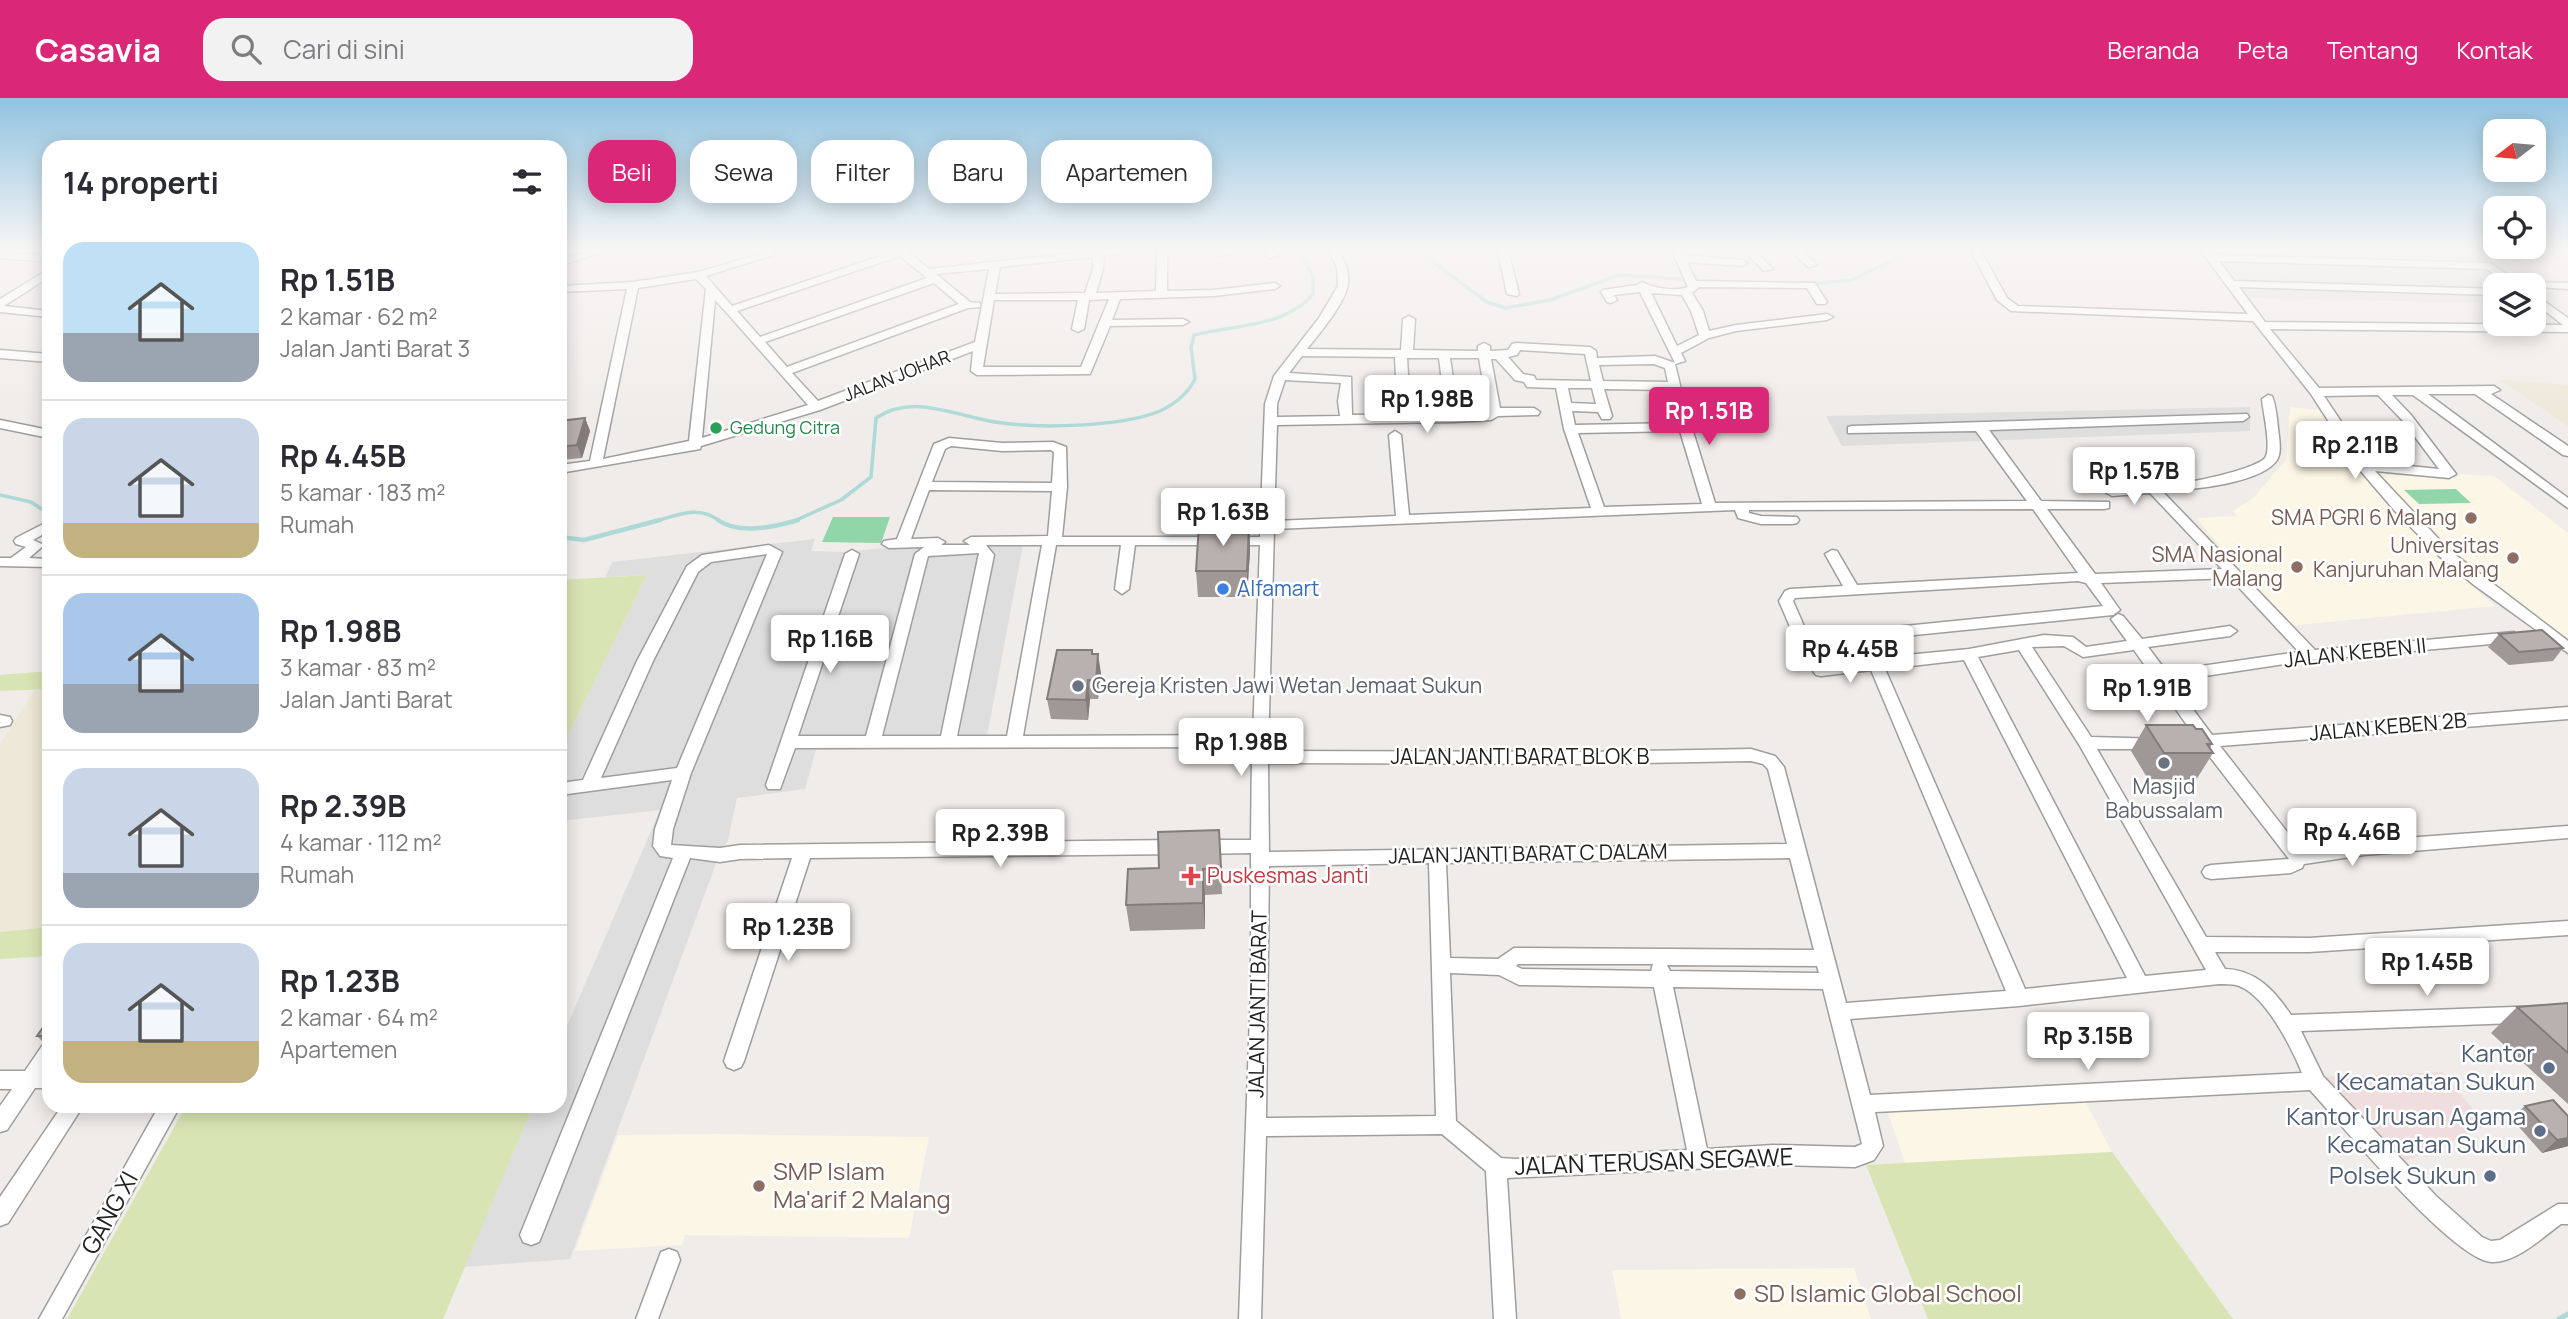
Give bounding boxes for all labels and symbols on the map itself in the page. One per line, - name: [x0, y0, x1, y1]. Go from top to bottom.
- north arrow: [2483, 119, 2546, 182]
- street label: JALAN JOHAR: [840, 344, 953, 406]
- pin: Rp 1.98B: [1355, 376, 1499, 435]
- pin: Rp 1.51B: [1637, 388, 1781, 447]
- place label: Gedung Citra: [730, 415, 840, 439]
- marker: Gedung Citra: [708, 420, 724, 436]
- pin: Rp 2.11B: [2283, 422, 2427, 481]
- pin: Rp 1.57B: [2062, 448, 2206, 507]
- pin: Rp 1.63B: [1151, 489, 1295, 548]
- place label: SMA PGRI 6 Malang: [2271, 503, 2457, 531]
- marker: SMA PGRI 6 Malang: [2463, 510, 2479, 526]
- place label: Universitas Kanjuruhan Malang: [2313, 531, 2499, 583]
- place label: SMA Nasional Malang: [2151, 540, 2283, 592]
- marker: Universitas Kanjuruhan Malang: [2505, 550, 2521, 566]
- marker: SMA Nasional Malang: [2289, 559, 2305, 575]
- place label: Alfamart: [1237, 574, 1319, 602]
- marker: Alfamart: [1215, 581, 1231, 597]
- pin: Rp 1.16B: [758, 616, 902, 675]
- pin: Rp 4.45B: [1778, 626, 1922, 685]
- street label: JALAN KEBEN II: [2282, 631, 2427, 673]
- pin: Rp 1.91B: [2075, 664, 2219, 724]
- place label: Gereja Kristen Jawi Wetan Jemaat Sukun: [1092, 671, 1482, 699]
- marker: Gereja Kristen Jawi Wetan Jemaat Sukun: [1070, 678, 1086, 694]
- street label: JALAN KEBEN 2B: [2308, 705, 2468, 747]
- pin: Rp 1.98B: [1169, 718, 1313, 778]
- street label: JALAN JANTI BARAT BLOK B: [1391, 742, 1650, 770]
- marker: Masjid Babussalam: [2156, 755, 2172, 771]
- place label: Masjid Babussalam: [2105, 772, 2223, 824]
- pin: Rp 4.46B: [2280, 808, 2424, 868]
- pin: Rp 2.39B: [928, 810, 1072, 869]
- street label: JALAN JANTI BARAT C DALAM: [1388, 837, 1668, 869]
- place label: Puskesmas Janti: [1207, 861, 1369, 889]
- marker: Puskesmas Janti: [1181, 866, 1201, 886]
- pin: Rp 1.23B: [716, 904, 860, 963]
- street label: JALAN JANTI BARAT: [1241, 909, 1273, 1098]
- pin: Rp 1.45B: [2355, 939, 2499, 998]
- pin: Rp 3.15B: [2016, 1012, 2160, 1072]
- place label: Kantor Kecamatan Sukun: [2336, 1036, 2535, 1097]
- marker: Kantor Kecamatan Sukun: [2541, 1060, 2557, 1076]
- place label: Kantor Urusan Agama Kecamatan Sukun: [2286, 1099, 2526, 1160]
- marker: Kantor Urusan Agama Kecamatan Sukun: [2532, 1123, 2548, 1139]
- street label: JALAN TERUSAN SEGAWE: [1514, 1139, 1794, 1182]
- place label: SMP Islam Ma'arif 2 Malang: [773, 1154, 951, 1215]
- place label: Polsek Sukun: [2329, 1158, 2476, 1191]
- street label: GANG XI: [72, 1165, 145, 1260]
- marker: Polsek Sukun: [2482, 1168, 2498, 1184]
- marker: SMP Islam Ma'arif 2 Malang: [751, 1178, 767, 1194]
- place label: SD Islamic Global School: [1754, 1276, 2022, 1309]
- marker: SD Islamic Global School: [1732, 1286, 1748, 1302]

